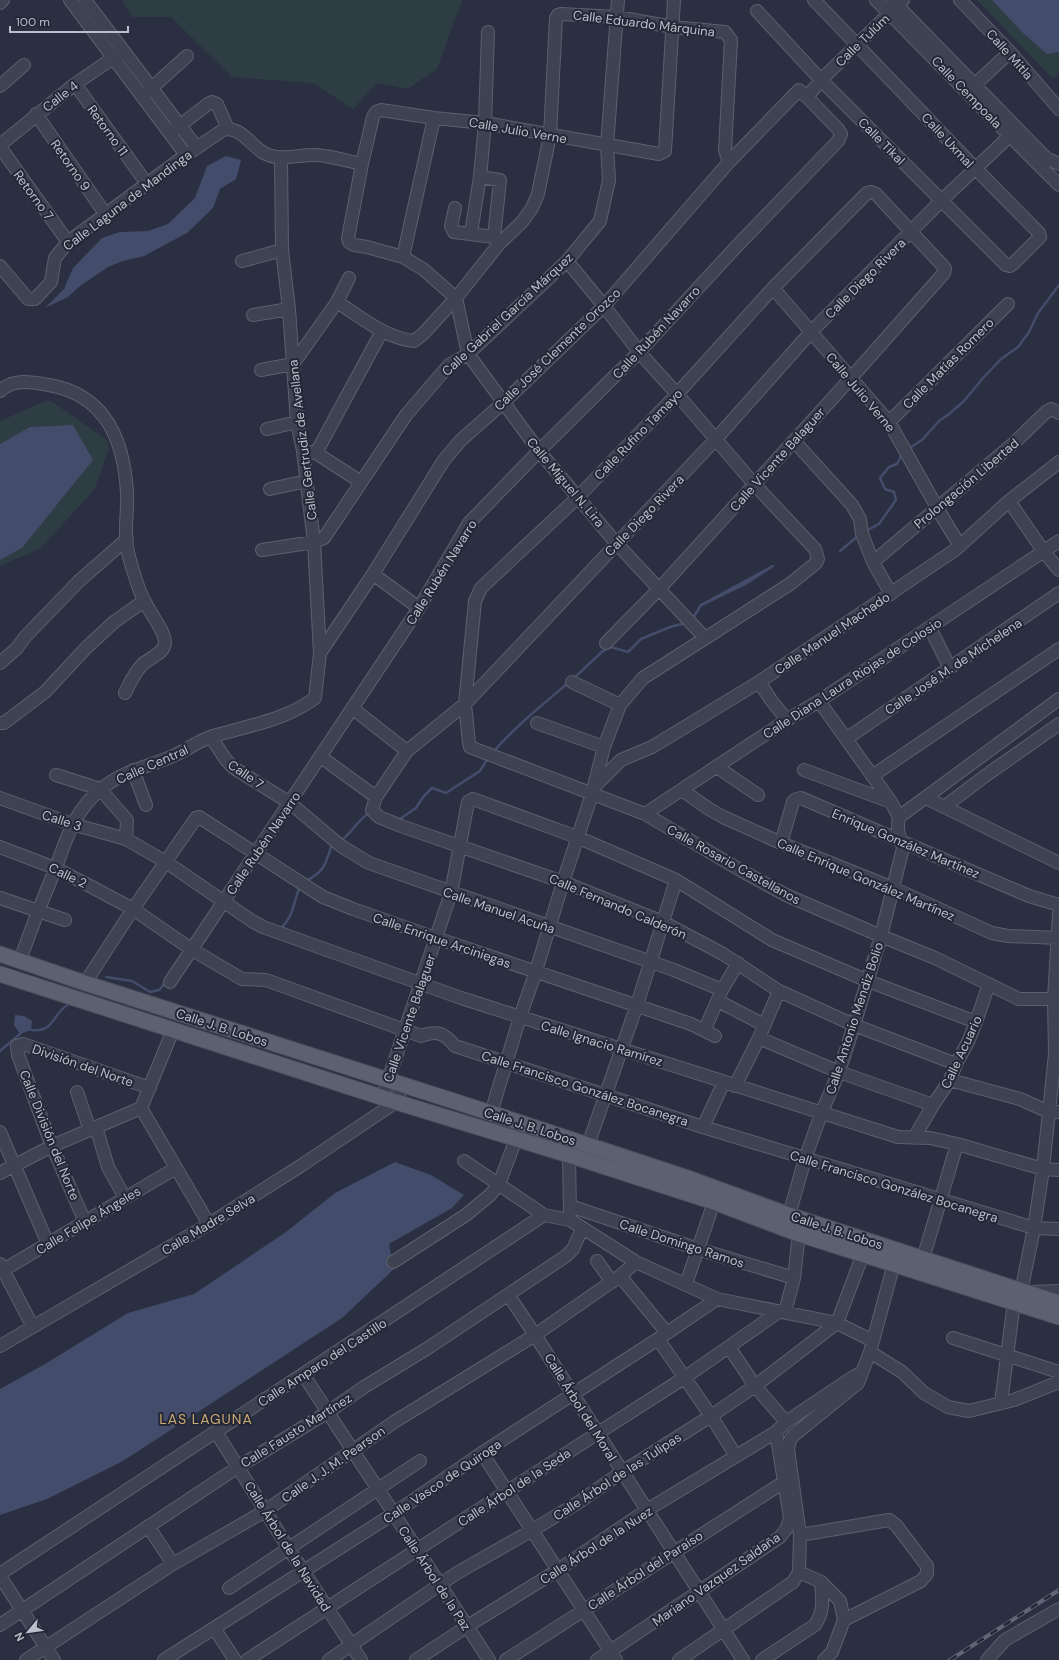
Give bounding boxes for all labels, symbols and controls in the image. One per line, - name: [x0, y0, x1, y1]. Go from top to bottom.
- street label: Calle Eduardo Márquina: [572, 6, 716, 41]
- scale bar: [10, 8, 128, 34]
- street label: Calle Tulúm: [832, 10, 893, 70]
- text: 100 m: [16, 14, 50, 30]
- street label: Calle Mitla: [983, 26, 1037, 83]
- street label: Calle Cempoala: [928, 53, 1005, 132]
- street label: Calle 4: [39, 77, 82, 116]
- street label: Retorno 11: [83, 102, 132, 159]
- street label: Calle Uxmal: [918, 109, 978, 172]
- street label: Calle Julio Verne: [468, 114, 568, 147]
- street label: Calle Tikal: [854, 114, 909, 169]
- street label: Retorno 9: [47, 136, 94, 194]
- street label: Calle Laguna de Mandinga: [59, 146, 195, 254]
- street label: Retorno 7: [10, 167, 57, 224]
- street label: Calle Diego Rivera: [821, 234, 909, 322]
- street label: Calle Gabriel García Márquez: [438, 249, 577, 380]
- street label: Calle Rubén Navarro: [609, 282, 704, 382]
- street label: Calle José Clemente Orozco: [490, 284, 625, 414]
- street label: Calle Matías Romero: [899, 314, 998, 413]
- street label: Calle Julio Verne: [822, 349, 899, 436]
- street label: Calle Gertrudiz de Avellana: [284, 359, 321, 521]
- street label: Calle Rufino Tamayo: [590, 385, 686, 484]
- street label: Calle Vicente Balaguer: [726, 403, 829, 515]
- street label: Calle Miguel N. Lira: [523, 434, 608, 531]
- street label: Prolongación Libertad: [910, 434, 1022, 532]
- street label: Calle Diego Rivera: [601, 471, 688, 560]
- street label: Calle Rubén Navarro: [402, 516, 481, 628]
- street label: Calle Manuel Machado: [771, 588, 893, 678]
- street label: Calle Diana Laura Riojas de Colosio: [760, 614, 945, 743]
- street label: Calle José M. de Michelena: [881, 614, 1025, 719]
- street label: Calle Central: [114, 741, 191, 788]
- street label: Calle 7: [224, 756, 267, 793]
- street label: Calle Rubén Navarro: [222, 788, 304, 898]
- street label: Enrique González Martínez: [830, 805, 982, 882]
- street label: Calle 3: [40, 806, 84, 835]
- street label: Calle Rosario Castellanos: [664, 821, 804, 908]
- street label: Calle Enrique González Martínez: [774, 834, 957, 925]
- street label: Calle 2: [46, 859, 90, 892]
- street label: Calle Fernando Calderón: [546, 870, 689, 943]
- street label: Calle Manuel Acuña: [441, 883, 557, 938]
- street label: Calle Enrique Arciniegas: [371, 909, 513, 972]
- street label: Calle Antonio Mendiz Bolio: [822, 940, 887, 1097]
- street label: Calle Vicente Balaguer: [380, 952, 439, 1085]
- street label: Calle J. B. Lobos: [174, 1005, 270, 1050]
- street label: Calle Acuario: [937, 1013, 986, 1092]
- street label: Calle Ignacio Ramírez: [539, 1017, 665, 1070]
- street label: División del Norte: [30, 1040, 136, 1091]
- street label: Calle Francisco González Bocanegra: [479, 1047, 691, 1130]
- street label: Calle División del Norte: [16, 1068, 83, 1203]
- street label: Calle J. B. Lobos: [482, 1104, 578, 1149]
- street label: Calle Francisco González Bocanegra: [788, 1147, 1000, 1226]
- street label: Calle Felipe Ángeles: [32, 1182, 144, 1258]
- street label: Calle Madre Selva: [158, 1190, 258, 1259]
- street label: Calle J. B. Lobos: [789, 1208, 885, 1253]
- street label: Calle Domingo Ramos: [617, 1215, 747, 1272]
- street label: Calle Amparo del Castillo: [255, 1314, 390, 1411]
- street label: Calle Árbol del Moral: [541, 1350, 621, 1464]
- street label: Calle Fausto Martínez: [237, 1389, 355, 1472]
- district label: LAS LAGUNA: [159, 1410, 253, 1428]
- street label: Calle J. J. M. Pearson: [278, 1422, 388, 1507]
- street label: Calle Árbol de las Tulipas: [549, 1428, 685, 1524]
- street label: Calle Vasco de Quiroga: [380, 1435, 505, 1527]
- street label: Calle Árbol de la Seda: [454, 1444, 574, 1530]
- street label: Calle Árbol de la Navidad: [241, 1478, 335, 1614]
- street label: Calle Árbol de la Nuez: [536, 1502, 656, 1588]
- street label: Calle Árbol de la Paz: [394, 1522, 476, 1634]
- street label: Calle Árbol del Paraíso: [584, 1526, 706, 1614]
- street label: Mariano Vazquez Saldaña: [649, 1529, 784, 1630]
- north arrow: [8, 1612, 48, 1652]
- text: N: [11, 1630, 27, 1644]

